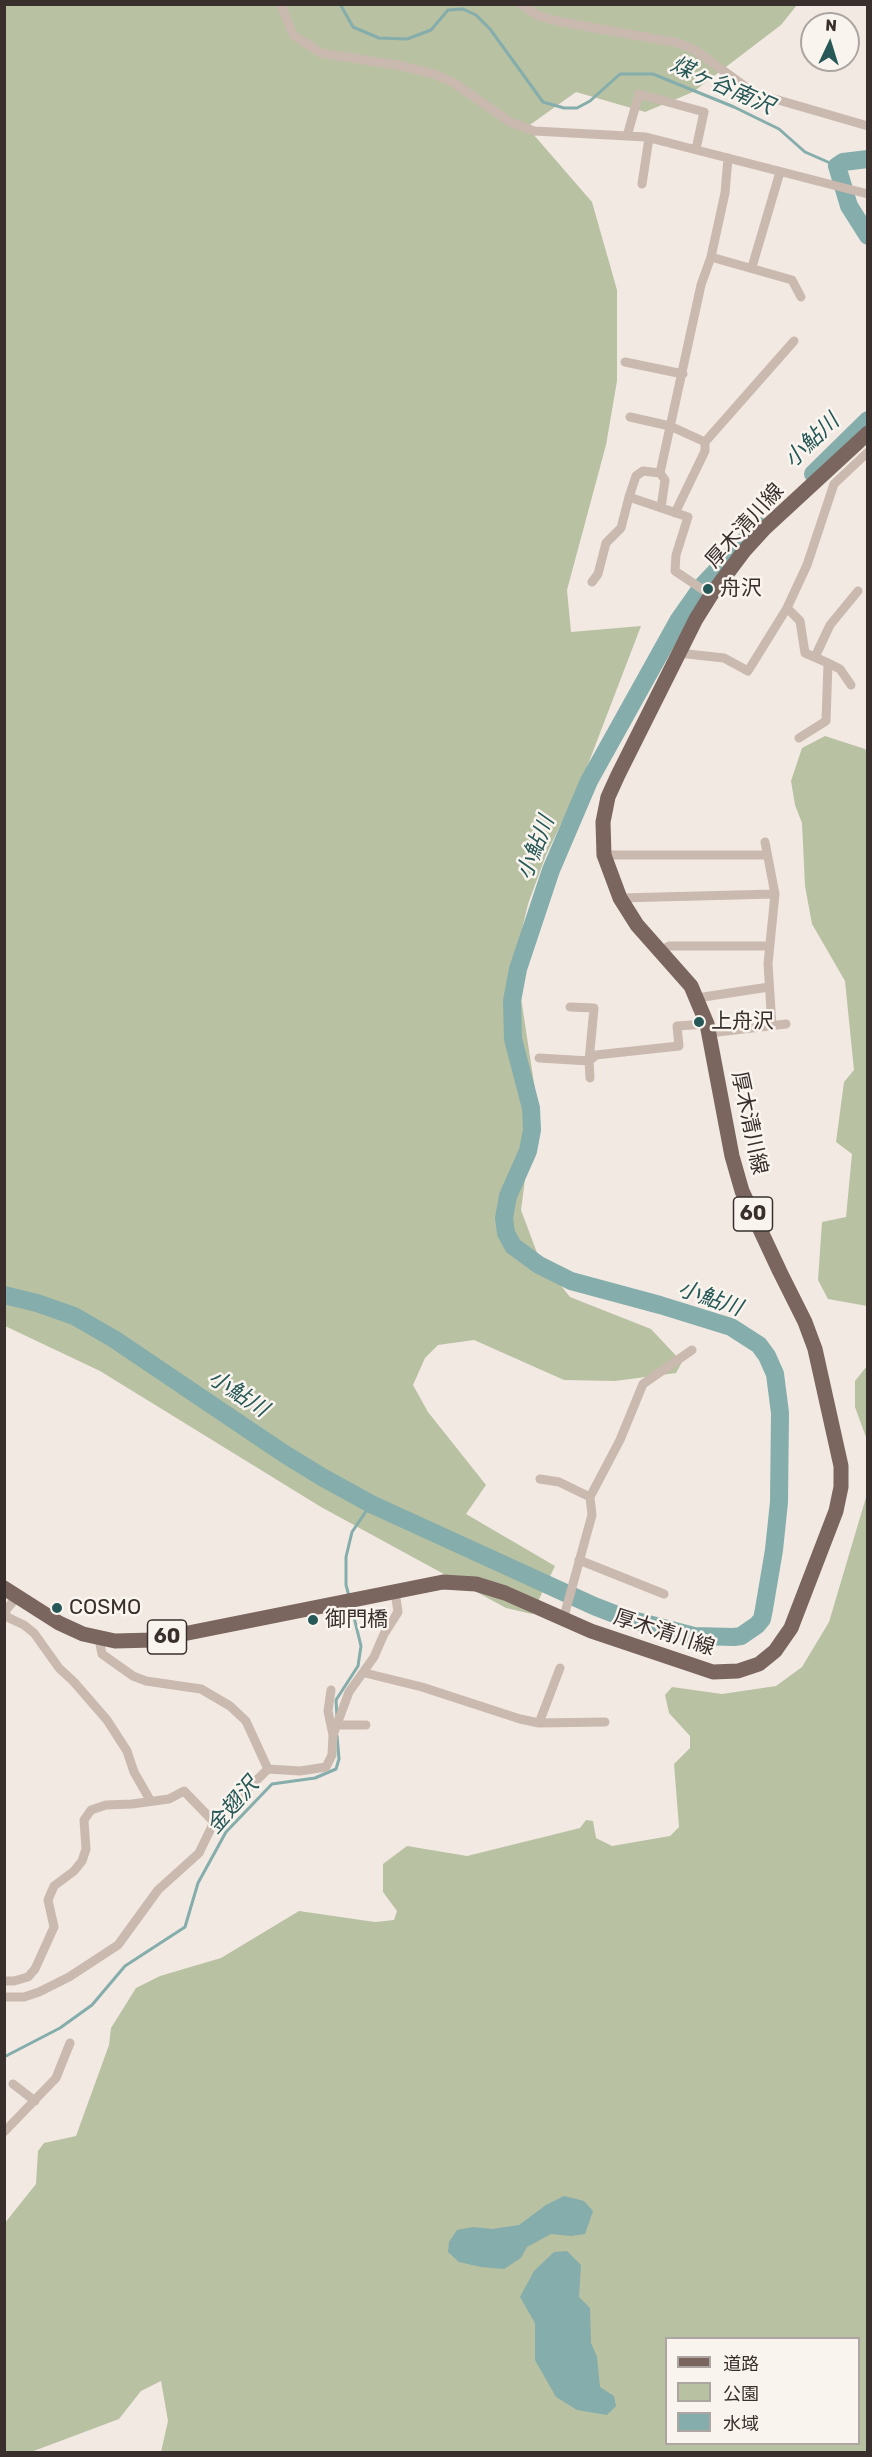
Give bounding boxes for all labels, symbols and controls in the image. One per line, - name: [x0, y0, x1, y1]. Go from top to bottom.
- north arrow: [800, 12, 860, 72]
- text: N: [825, 16, 838, 35]
- water label: 煤ヶ谷南沢: [666, 52, 778, 120]
- water label: 小鮎川: [779, 409, 845, 473]
- street label: 厚木清川線: [701, 479, 789, 573]
- place label: 舟沢: [720, 576, 762, 602]
- marker: 舟沢: [701, 582, 715, 596]
- water label: 小鮎川: [512, 812, 560, 884]
- place label: 上舟沢: [711, 1009, 774, 1035]
- marker: 上舟沢: [692, 1015, 706, 1029]
- street label: 厚木清川線: [726, 1069, 772, 1177]
- road number: 60: [734, 1197, 772, 1231]
- water label: 小鮎川: [675, 1276, 745, 1322]
- water label: 小鮎川: [203, 1365, 273, 1423]
- place label: COSMO: [69, 1595, 141, 1621]
- marker: COSMO: [50, 1601, 64, 1615]
- street label: 厚木清川線: [610, 1605, 718, 1661]
- place label: 御門橋: [325, 1607, 388, 1633]
- marker: 御門橋: [306, 1613, 320, 1627]
- road number: 60: [148, 1620, 186, 1654]
- water label: 金翅沢: [201, 1772, 265, 1840]
- legend: [665, 2337, 860, 2445]
- text: 道路: [723, 2353, 759, 2375]
- text: 公園: [723, 2383, 759, 2405]
- text: 水域: [723, 2413, 759, 2435]

